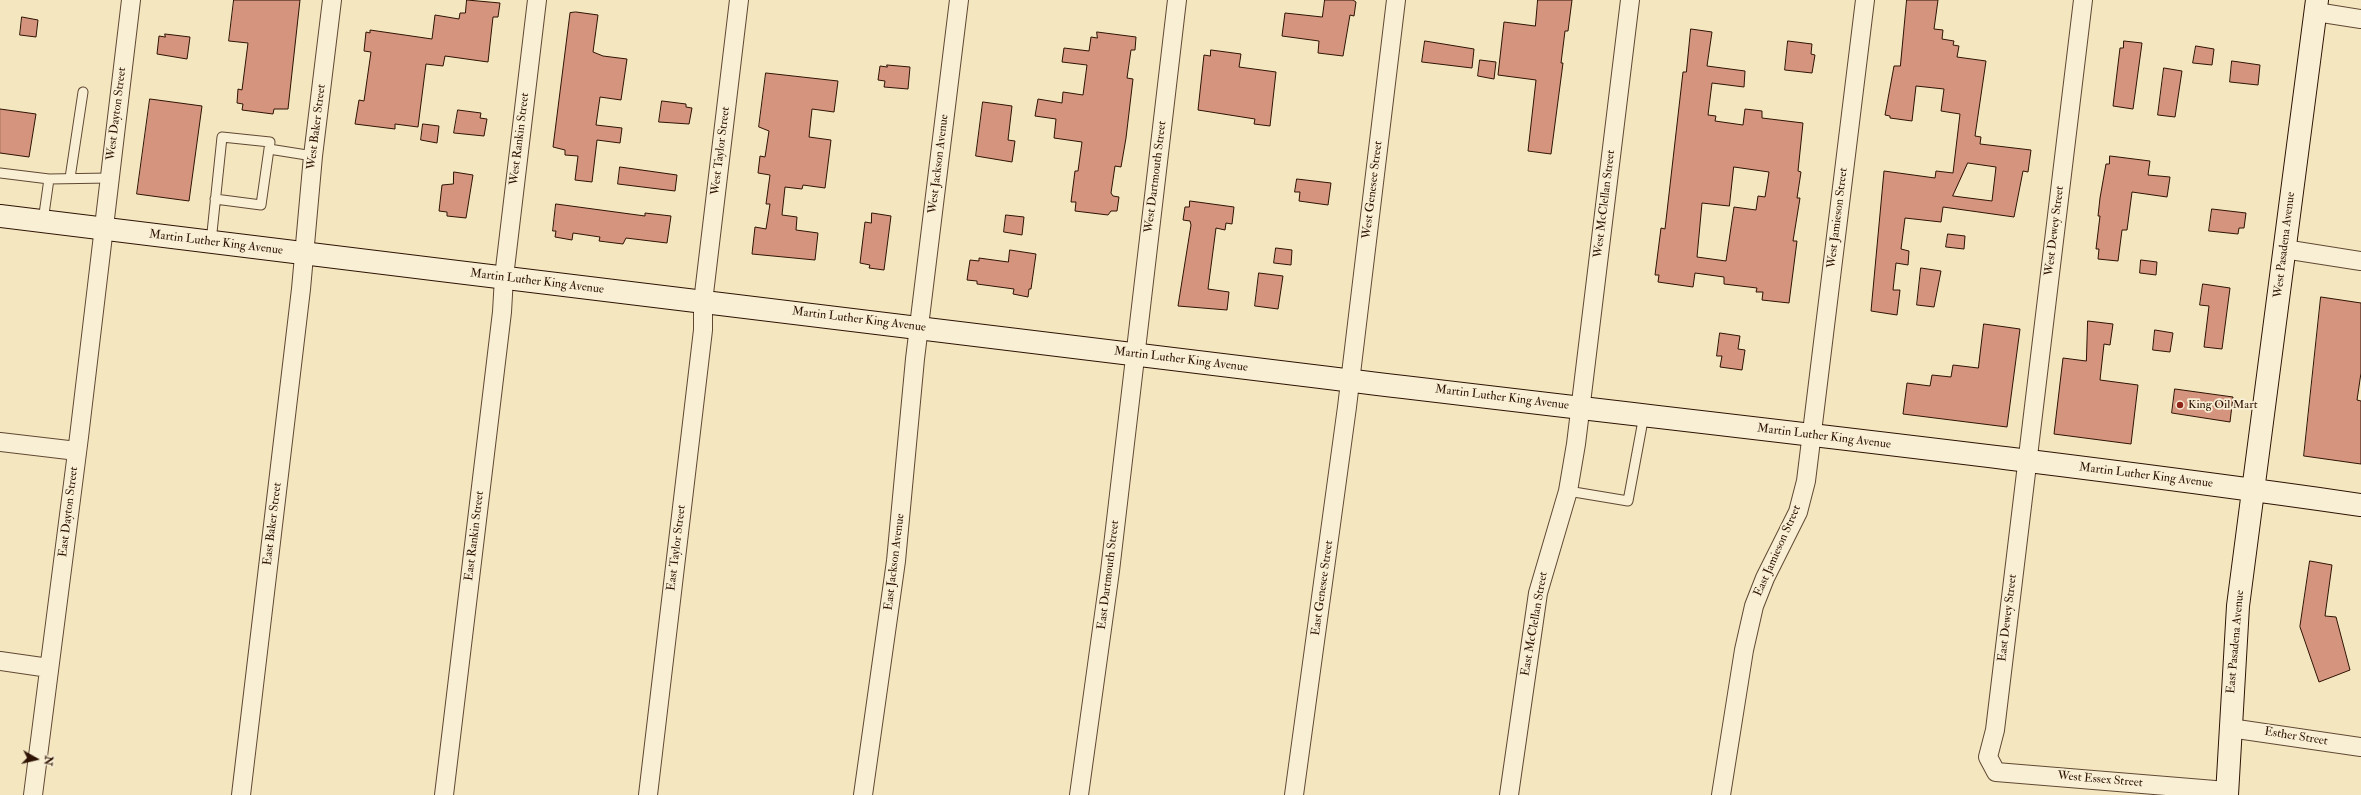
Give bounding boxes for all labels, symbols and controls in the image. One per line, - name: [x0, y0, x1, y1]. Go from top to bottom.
- street label: West Dayton Street: [104, 67, 130, 161]
- street label: West Baker Street: [305, 83, 329, 171]
- street label: West Rankin Street: [507, 92, 533, 186]
- street label: West Taylor Street: [708, 106, 734, 196]
- street label: West Jackson Avenue: [926, 113, 952, 215]
- street label: West Dartmouth Street: [1142, 120, 1170, 234]
- street label: West Genesee Street: [1360, 140, 1386, 240]
- street label: West McClellan Street: [1591, 149, 1619, 259]
- street label: West Jamieson Street: [1825, 167, 1851, 269]
- street label: West Dewey Street: [2042, 185, 2068, 277]
- street label: West Pasadena Avenue: [2271, 191, 2299, 299]
- street label: Martin Luther King Avenue: [148, 228, 284, 258]
- street label: Martin Luther King Avenue: [469, 267, 605, 297]
- street label: Martin Luther King Avenue: [791, 305, 927, 335]
- street label: Martin Luther King Avenue: [1113, 345, 1249, 375]
- street label: Martin Luther King Avenue: [1434, 383, 1570, 413]
- place label: King Oil Mart: [2188, 398, 2258, 412]
- marker: King Oil Mart: [2175, 400, 2185, 410]
- street label: Martin Luther King Avenue: [1756, 422, 1892, 452]
- street label: Martin Luther King Avenue: [2078, 461, 2214, 491]
- street label: East Dayton Street: [56, 466, 82, 558]
- street label: East Baker Street: [261, 482, 285, 566]
- street label: East Rankin Street: [462, 490, 488, 582]
- street label: East Jamieson Street: [1751, 503, 1805, 599]
- street label: East Taylor Street: [665, 504, 689, 592]
- street label: East Jackson Avenue: [882, 513, 908, 611]
- street label: East Dartmouth Street: [1095, 520, 1123, 630]
- street label: East Genesee Street: [1309, 539, 1337, 637]
- street label: East McClellan Street: [1519, 571, 1551, 677]
- street label: East Dewey Street: [1995, 573, 2021, 663]
- street label: East Pasadena Avenue: [2224, 590, 2248, 694]
- street label: Esther Street: [2263, 725, 2329, 749]
- north arrow: [16, 739, 56, 779]
- text: N: [41, 755, 56, 767]
- street label: West Essex Street: [2057, 769, 2143, 791]

